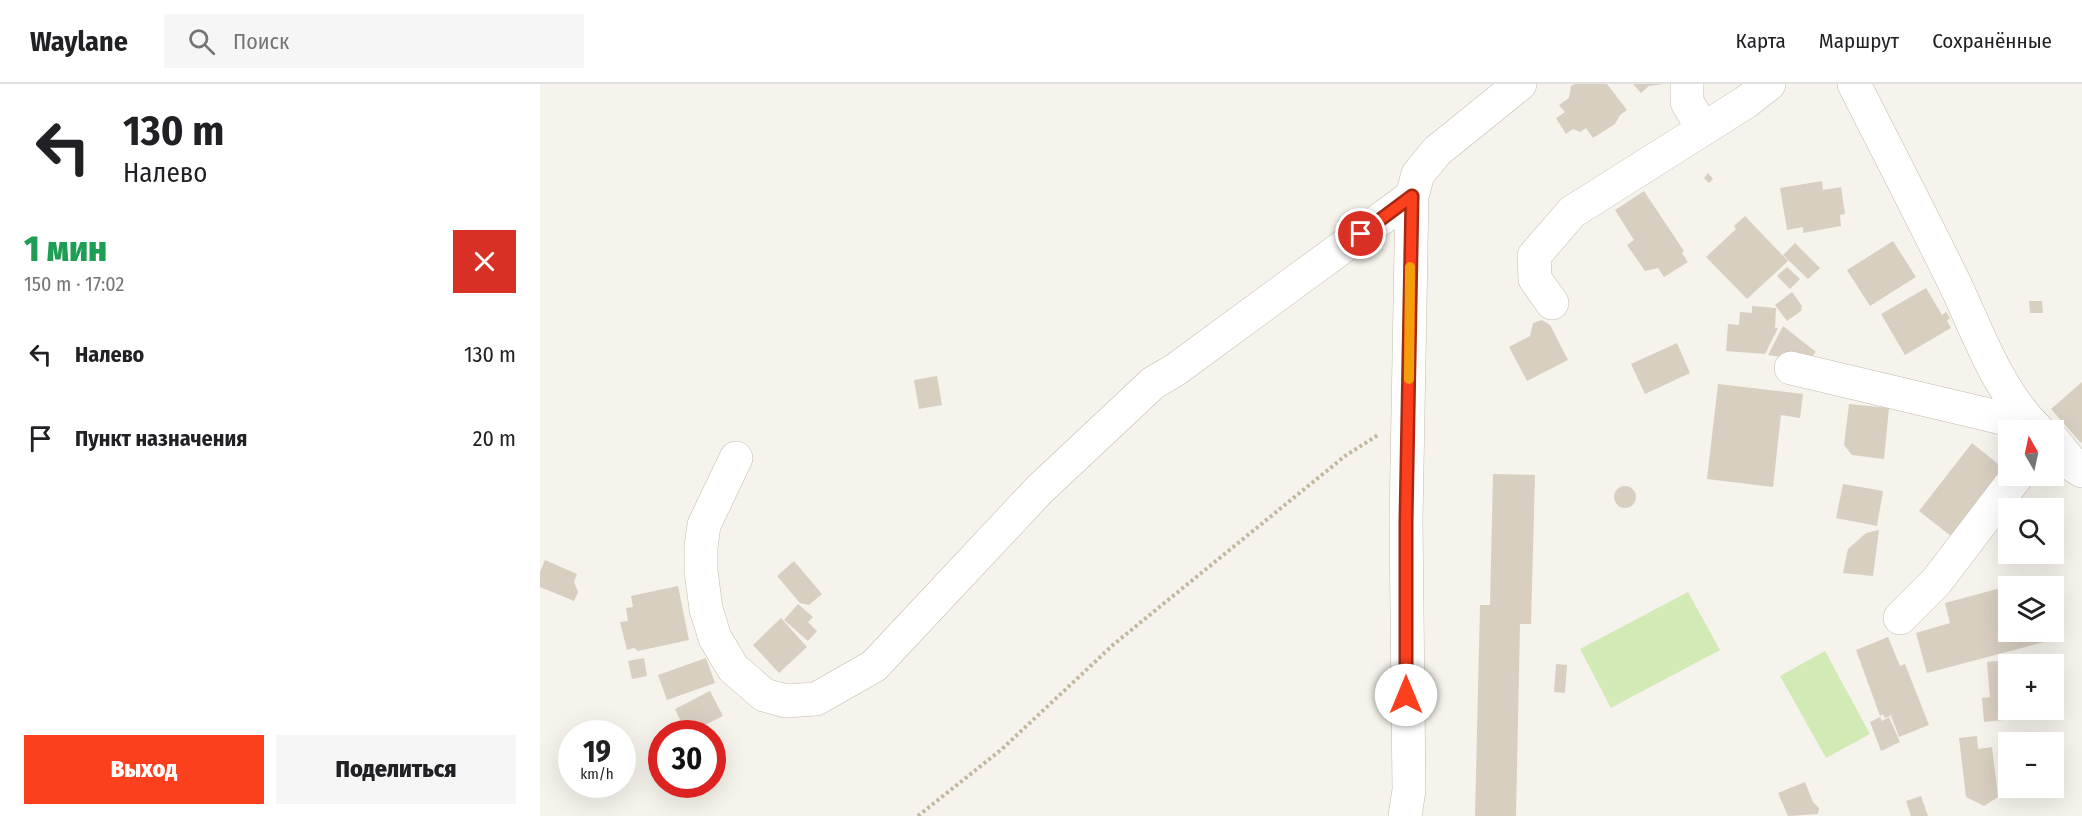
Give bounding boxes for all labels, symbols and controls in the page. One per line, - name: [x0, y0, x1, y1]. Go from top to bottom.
- search box: [164, 14, 584, 68]
- text: Waylane: [30, 25, 128, 58]
- icon: search: [185, 25, 218, 58]
- text: Поиск: [233, 28, 289, 55]
- text: Карта: [1736, 28, 1786, 54]
- text: Маршрут: [1819, 28, 1899, 54]
- text: Сохранённые: [1932, 28, 2052, 54]
- text: 130 m: [123, 106, 224, 156]
- icon: left: [24, 108, 102, 186]
- text: Налево: [123, 157, 207, 189]
- pin: [1335, 208, 1386, 259]
- icon: arrive: [1344, 217, 1377, 250]
- text: 1 мин: [24, 227, 107, 271]
- button: close: [453, 230, 516, 293]
- text: 150 m · 17:02: [24, 272, 124, 296]
- icon: left: [24, 338, 57, 371]
- text: Налево: [75, 341, 144, 368]
- text: 130 m: [464, 341, 516, 368]
- north arrow: [1998, 420, 2064, 486]
- map controls: [1998, 420, 2064, 798]
- icon: arrive: [24, 422, 57, 455]
- text: Пункт назначения: [75, 425, 247, 452]
- text: 20 m: [473, 425, 516, 452]
- button: search: [1998, 498, 2064, 564]
- button: layers: [1998, 576, 2064, 642]
- button: +: [1998, 654, 2064, 720]
- position arrow: [1374, 663, 1438, 727]
- speed limit sign: 30: [648, 720, 726, 798]
- button: −: [1998, 732, 2064, 798]
- text: 19: [583, 734, 611, 770]
- button: Выход: [24, 735, 264, 804]
- button: Поделиться: [276, 735, 516, 804]
- text: km/h: [580, 765, 614, 783]

